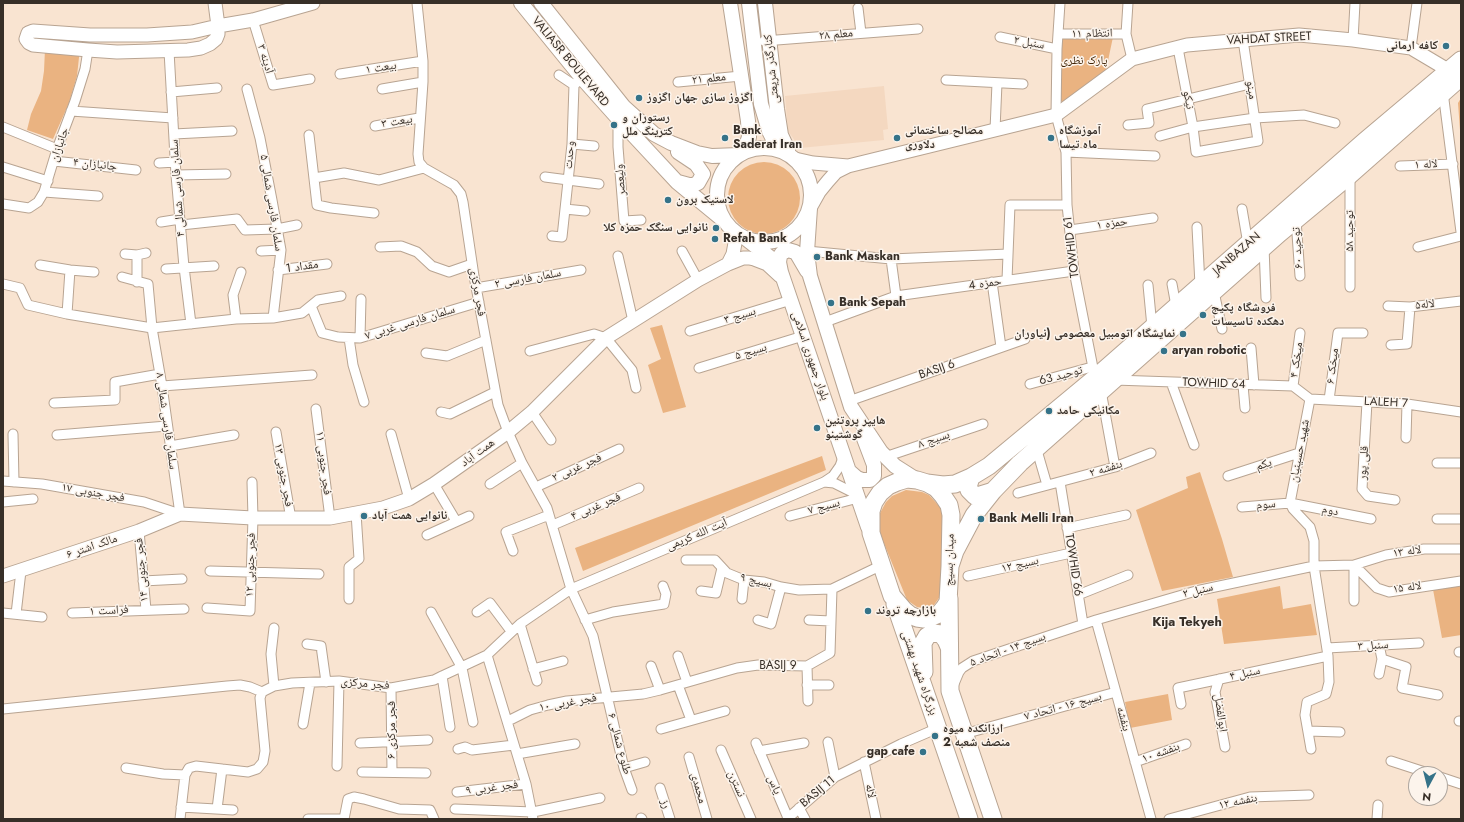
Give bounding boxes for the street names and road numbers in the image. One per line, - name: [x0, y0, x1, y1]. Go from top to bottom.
- street label: VALIASR BOULEVARD: [528, 14, 612, 110]
- street label: معلم ۲۸: [818, 26, 854, 44]
- street label: انتظام ۱۱: [1071, 26, 1113, 42]
- street label: VAHDAT STREET: [1226, 30, 1312, 48]
- street label: سنبل ۲: [1012, 33, 1046, 53]
- street label: کنارگذر شریعتی: [761, 34, 783, 104]
- street label: آدینه ۳: [254, 43, 276, 75]
- street label: بیعت ۱: [364, 58, 398, 78]
- street label: معلم ۲۱: [691, 70, 727, 88]
- street label: مینو: [1243, 80, 1259, 100]
- street label: نیکو: [1179, 89, 1197, 111]
- street label: بیعت ۳: [380, 112, 414, 132]
- street label: جانبازان: [47, 126, 73, 164]
- street label: سلمان فارسی شمالی ۴: [167, 139, 189, 237]
- street label: وحدت: [562, 140, 578, 170]
- street label: سلمان فارسی شمالی ۵: [256, 154, 286, 252]
- street label: جانبازان ۴: [72, 156, 118, 174]
- street label: لاله ۱: [1414, 157, 1438, 173]
- street label: ولیعصر: [612, 164, 630, 196]
- street label: توحید ۵۸: [1343, 210, 1357, 252]
- street label: حمزه ۱: [1095, 215, 1129, 233]
- street label: TOWHID 61: [1061, 216, 1083, 278]
- street label: توحید ۶۰: [1289, 227, 1307, 269]
- street label: JANBAZAN: [1210, 229, 1264, 279]
- street label: مقداد 1: [285, 258, 319, 276]
- street label: سلمان فارسی ۲: [494, 266, 562, 292]
- street label: فجر مرکزی: [466, 267, 488, 317]
- street label: حمزه 4: [968, 275, 1002, 293]
- street label: لاله۵: [1415, 297, 1435, 313]
- street label: سلمان فارسی غربی ۷: [363, 302, 457, 344]
- street label: بسیج ۳: [722, 304, 758, 328]
- street label: بلوار جمهوری اسلامی: [788, 310, 832, 402]
- street label: بسیج ۵: [733, 340, 769, 364]
- street label: میخک ۴: [1287, 341, 1307, 379]
- street label: میخک ۶: [1324, 347, 1342, 385]
- street label: BASIJ 6: [917, 357, 957, 383]
- street label: توحید 63: [1038, 363, 1084, 389]
- street label: سلمان فارسی شمالی ۸: [152, 372, 180, 470]
- street label: TOWHID 64: [1182, 376, 1246, 392]
- street label: LALEH 7: [1364, 395, 1408, 411]
- street label: شهید حسینیان: [1287, 418, 1313, 484]
- street label: بسیج ۸: [916, 428, 952, 452]
- street label: فجر جنوبی ۱۱: [312, 430, 334, 496]
- street label: همت آباد: [458, 436, 498, 470]
- street label: فجر جنوبی ۱۳: [270, 442, 296, 508]
- street label: قلی پور: [1356, 445, 1372, 481]
- street label: فجر غربی ۲: [550, 451, 604, 485]
- street label: یکم: [1254, 456, 1274, 474]
- street label: بنفشه ۲: [1088, 457, 1124, 481]
- street label: فجر جنوبی ۱۷: [60, 480, 126, 506]
- street label: فجر غربی ۴: [569, 490, 623, 524]
- street label: بسیج ۷: [806, 496, 842, 518]
- street label: سوم: [1256, 497, 1276, 513]
- street label: دوم: [1321, 502, 1339, 520]
- street label: آیت الله کریمی: [664, 516, 730, 554]
- street label: مالک اشتر ۶: [65, 532, 119, 562]
- street label: فجر جنوبی ۱۲: [243, 533, 259, 597]
- street label: میدان بسیج: [942, 533, 958, 587]
- street label: TOWHID 66: [1061, 533, 1085, 597]
- street label: فجر جنوبی ۱۴: [132, 537, 152, 603]
- street label: لاله ۱۳: [1392, 543, 1422, 561]
- street label: بسیج ۱۲: [1000, 554, 1040, 576]
- street label: بسیج ۹: [739, 570, 773, 592]
- street label: لاله ۱۵: [1392, 579, 1422, 597]
- street label: سنبل ۲: [1181, 580, 1215, 602]
- street label: فراست ۱: [89, 603, 129, 619]
- street label: بزرگراه شهید بهشتی: [898, 629, 940, 717]
- street label: بسیج ۱۴ - اتحاد ۵: [968, 630, 1048, 670]
- street label: سنبل ۳: [1357, 638, 1389, 654]
- street label: BASIJ 9: [759, 659, 797, 673]
- street label: سنبل ۴: [1228, 664, 1262, 684]
- street label: فجر مرکزی: [340, 675, 390, 693]
- street label: بسیج ۱۶ - اتحاد ۷: [1023, 690, 1103, 724]
- street label: فجر غربی ۱۰: [538, 691, 598, 715]
- street label: ابوالفضل: [1210, 693, 1230, 733]
- street label: فجر مرکزی ۶: [385, 701, 399, 759]
- street label: بنفشه: [1113, 705, 1133, 733]
- street label: طلوع شمالی ۶: [604, 712, 634, 776]
- street label: بنفشه ۱۰: [1140, 740, 1182, 766]
- street label: نسترن: [724, 769, 748, 799]
- street label: محمدی: [687, 771, 709, 805]
- street label: یاس: [764, 773, 784, 797]
- street label: BASIJ 11: [798, 773, 838, 811]
- street label: فجر غربی ۹: [465, 778, 519, 798]
- street label: لاله: [861, 783, 879, 799]
- street label: بنفشه ۱۲: [1217, 791, 1259, 813]
- street label: رز: [657, 797, 673, 811]

